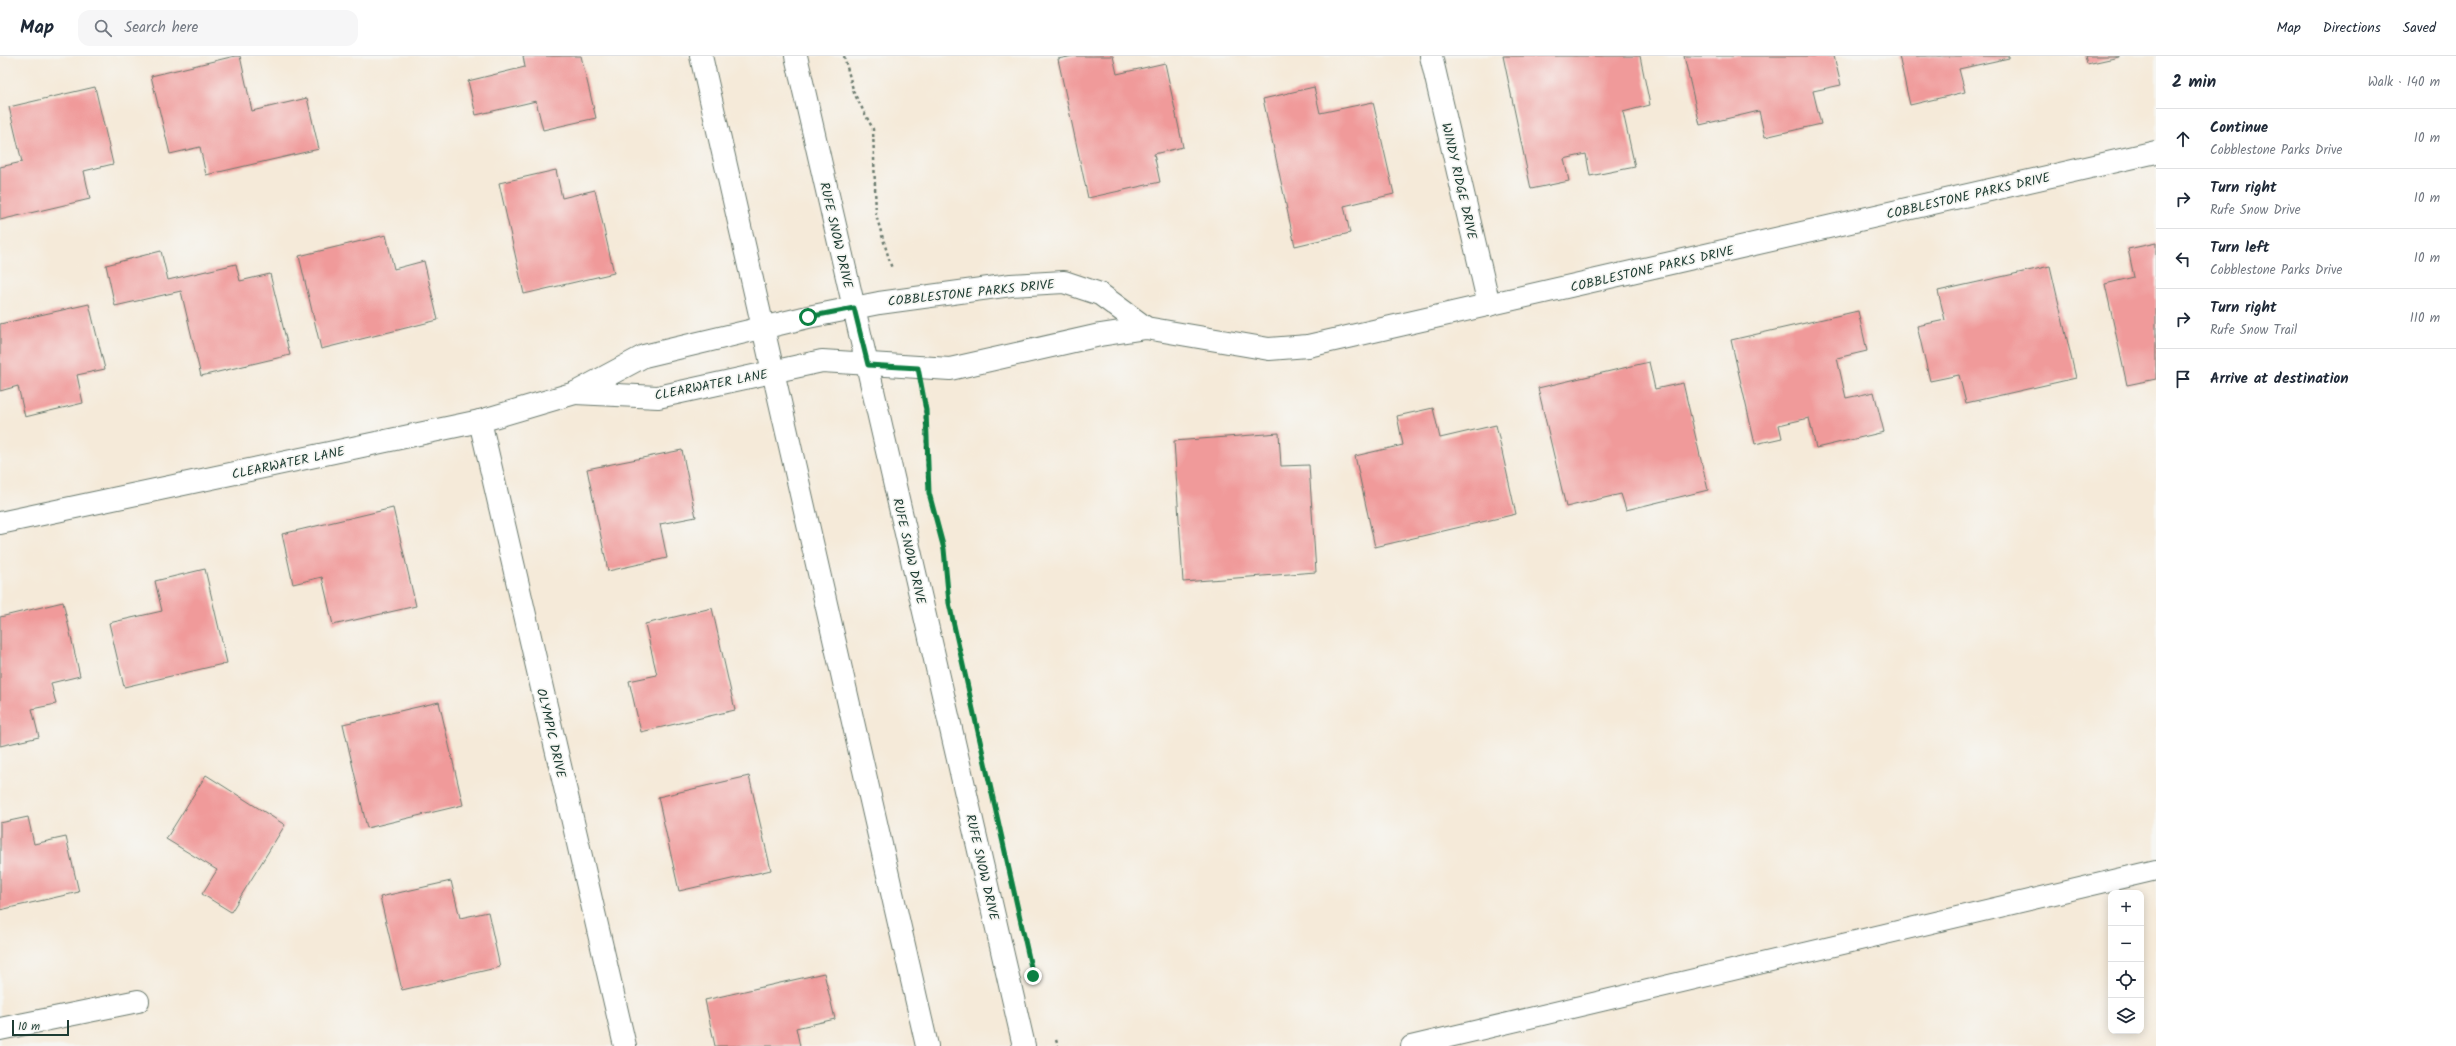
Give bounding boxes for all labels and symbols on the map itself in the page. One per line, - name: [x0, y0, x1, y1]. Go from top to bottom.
- street label: WINDY RIDGE DRIVE: [1435, 121, 1482, 242]
- street label: COBBLESTONE PARKS DRIVE: [1884, 167, 2053, 226]
- street label: RUFE SNOW DRIVE: [813, 180, 858, 291]
- street label: COBBLESTONE PARKS DRIVE: [1568, 240, 1737, 299]
- street label: COBBLESTONE PARKS DRIVE: [887, 274, 1056, 313]
- route start: [799, 308, 817, 326]
- street label: CLEARWATER LANE: [653, 364, 770, 407]
- street label: CLEARWATER LANE: [230, 441, 347, 486]
- street label: RUFE SNOW DRIVE: [886, 496, 931, 607]
- street label: OLYMPIC DRIVE: [530, 686, 571, 781]
- street label: RUFE SNOW DRIVE: [959, 812, 1004, 923]
- route end: [1024, 967, 1042, 985]
- scale bar: [12, 1018, 69, 1037]

